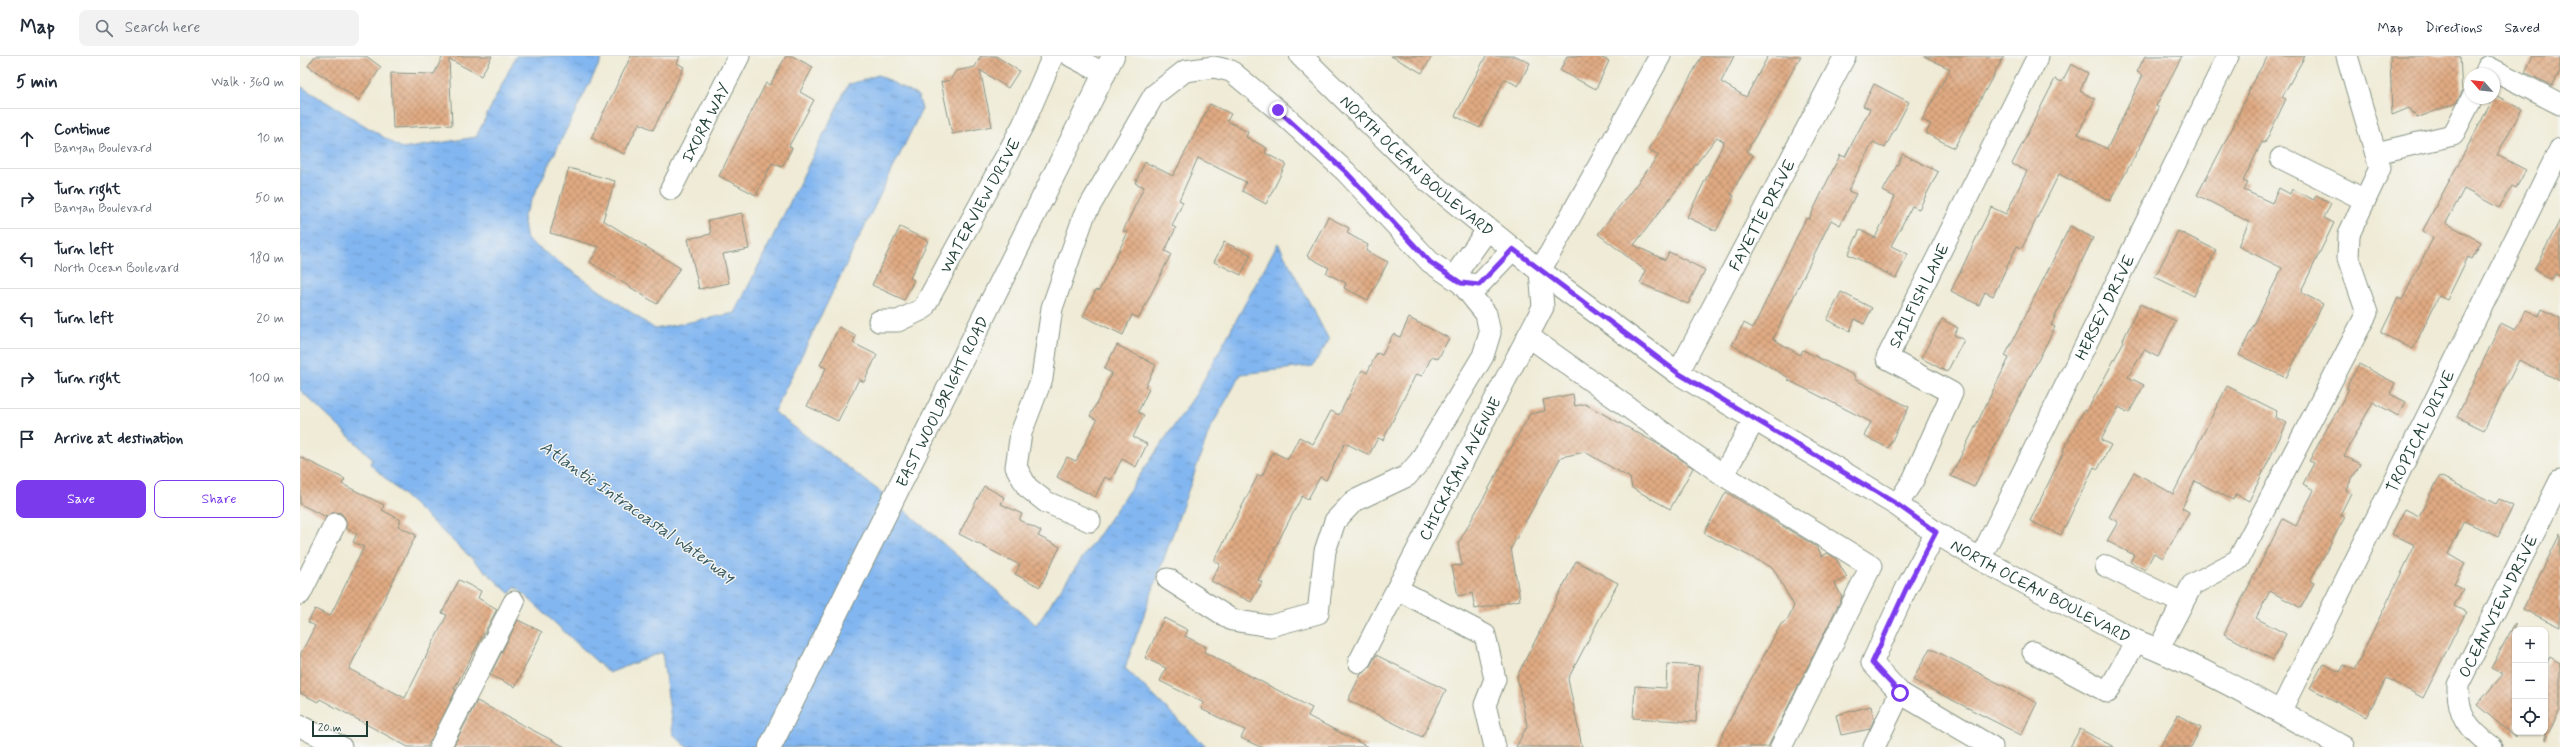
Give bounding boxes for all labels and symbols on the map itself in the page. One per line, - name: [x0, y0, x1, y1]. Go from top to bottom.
- north arrow: [2464, 68, 2500, 104]
- street label: IXORA WAY: [677, 80, 736, 166]
- street label: NORTH OCEAN BOULEVARD: [1335, 91, 1498, 242]
- route end: [1269, 101, 1287, 119]
- street label: WATERVIEW DRIVE: [936, 135, 1026, 277]
- street label: FAYETTE DRIVE: [1725, 156, 1801, 275]
- street label: SAILFISH LANE: [1885, 240, 1955, 352]
- street label: HERSEY DRIVE: [2071, 251, 2140, 364]
- street label: EAST WOOLBRIGHT ROAD: [892, 313, 994, 491]
- street label: TROPICAL DRIVE: [2382, 367, 2460, 496]
- street label: CHICKASAW AVENUE: [1415, 394, 1507, 545]
- water label: Atlantic Intracoastal Waterway: [535, 436, 740, 588]
- street label: OCEANVIEW DRIVE: [2454, 531, 2543, 681]
- street label: NORTH OCEAN BOULEVARD: [1947, 535, 2134, 648]
- route start: [1891, 684, 1909, 702]
- scale bar: [312, 719, 368, 738]

